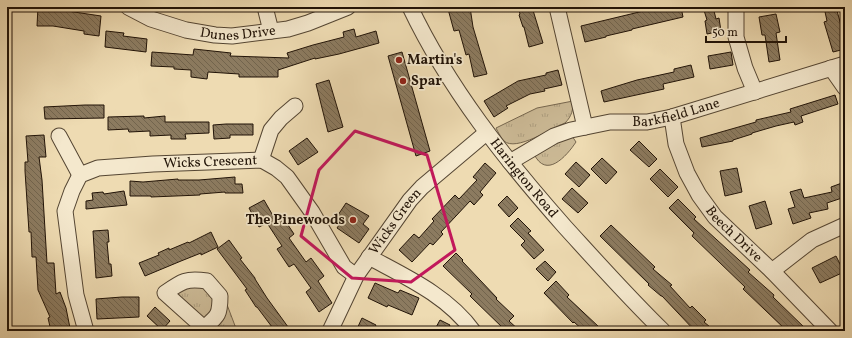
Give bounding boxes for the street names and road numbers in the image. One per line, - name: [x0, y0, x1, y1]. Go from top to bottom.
- street label: Dunes Drive: [198, 21, 277, 46]
- street label: Barkfield Lane: [632, 93, 722, 132]
- street label: Harington Road: [485, 134, 562, 222]
- street label: Wicks Crescent: [163, 151, 258, 173]
- street label: Wicks Green: [365, 184, 426, 259]
- street label: Beech Drive: [701, 202, 767, 267]

